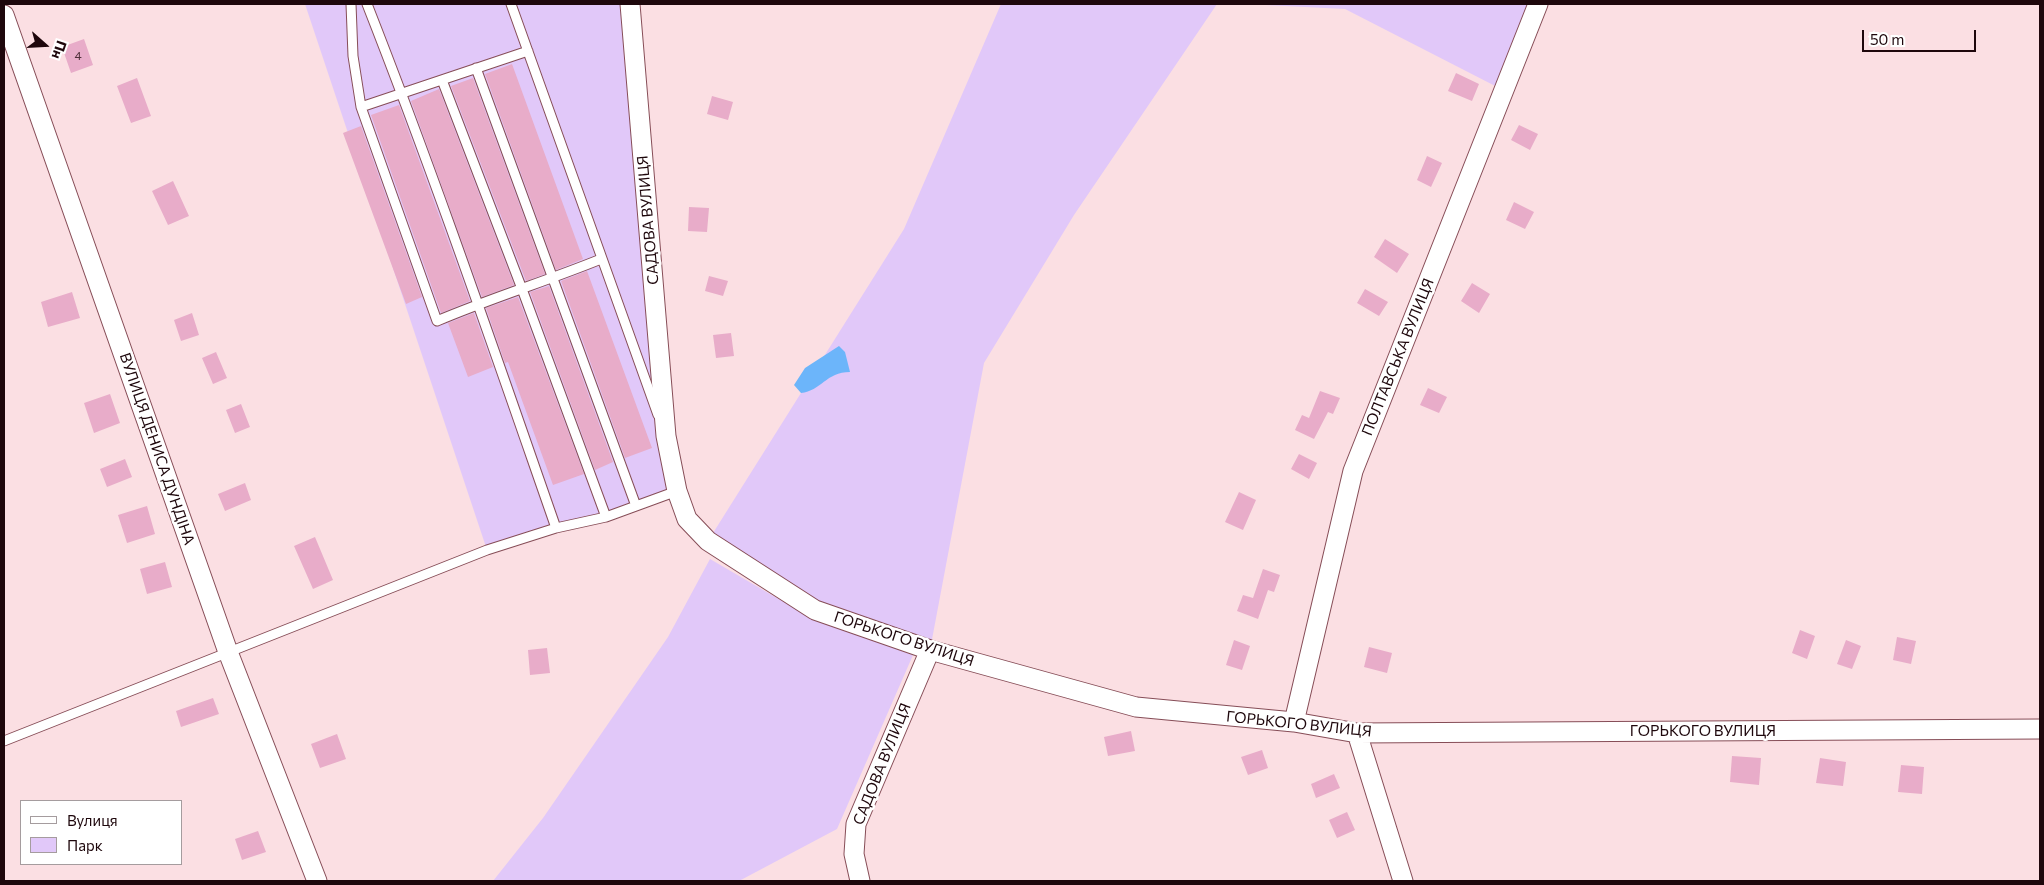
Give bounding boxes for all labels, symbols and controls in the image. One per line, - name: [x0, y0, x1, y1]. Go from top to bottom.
- north arrow: [20, 20, 70, 70]
- scale bar: [1864, 20, 1978, 52]
- text: 50 m: [1870, 30, 1904, 48]
- text: Пн: [49, 39, 71, 62]
- house number: 4: [74, 49, 82, 63]
- street label: САДОВА ВУЛИЦЯ: [633, 155, 663, 285]
- street label: ПОЛТАВСЬКА ВУЛИЦЯ: [1358, 276, 1438, 438]
- street label: ВУЛИЦЯ ДЕНИСА ДУНДІНА: [116, 351, 198, 547]
- street label: ГОРЬКОГО ВУЛИЦЯ: [832, 608, 976, 670]
- street label: САДОВА ВУЛИЦЯ: [849, 700, 915, 828]
- street label: ГОРЬКОГО ВУЛИЦЯ: [1225, 707, 1373, 741]
- street label: ГОРЬКОГО ВУЛИЦЯ: [1630, 722, 1776, 740]
- legend: [20, 800, 182, 865]
- text: Вулиця: [67, 811, 118, 829]
- text: Парк: [67, 836, 103, 854]

